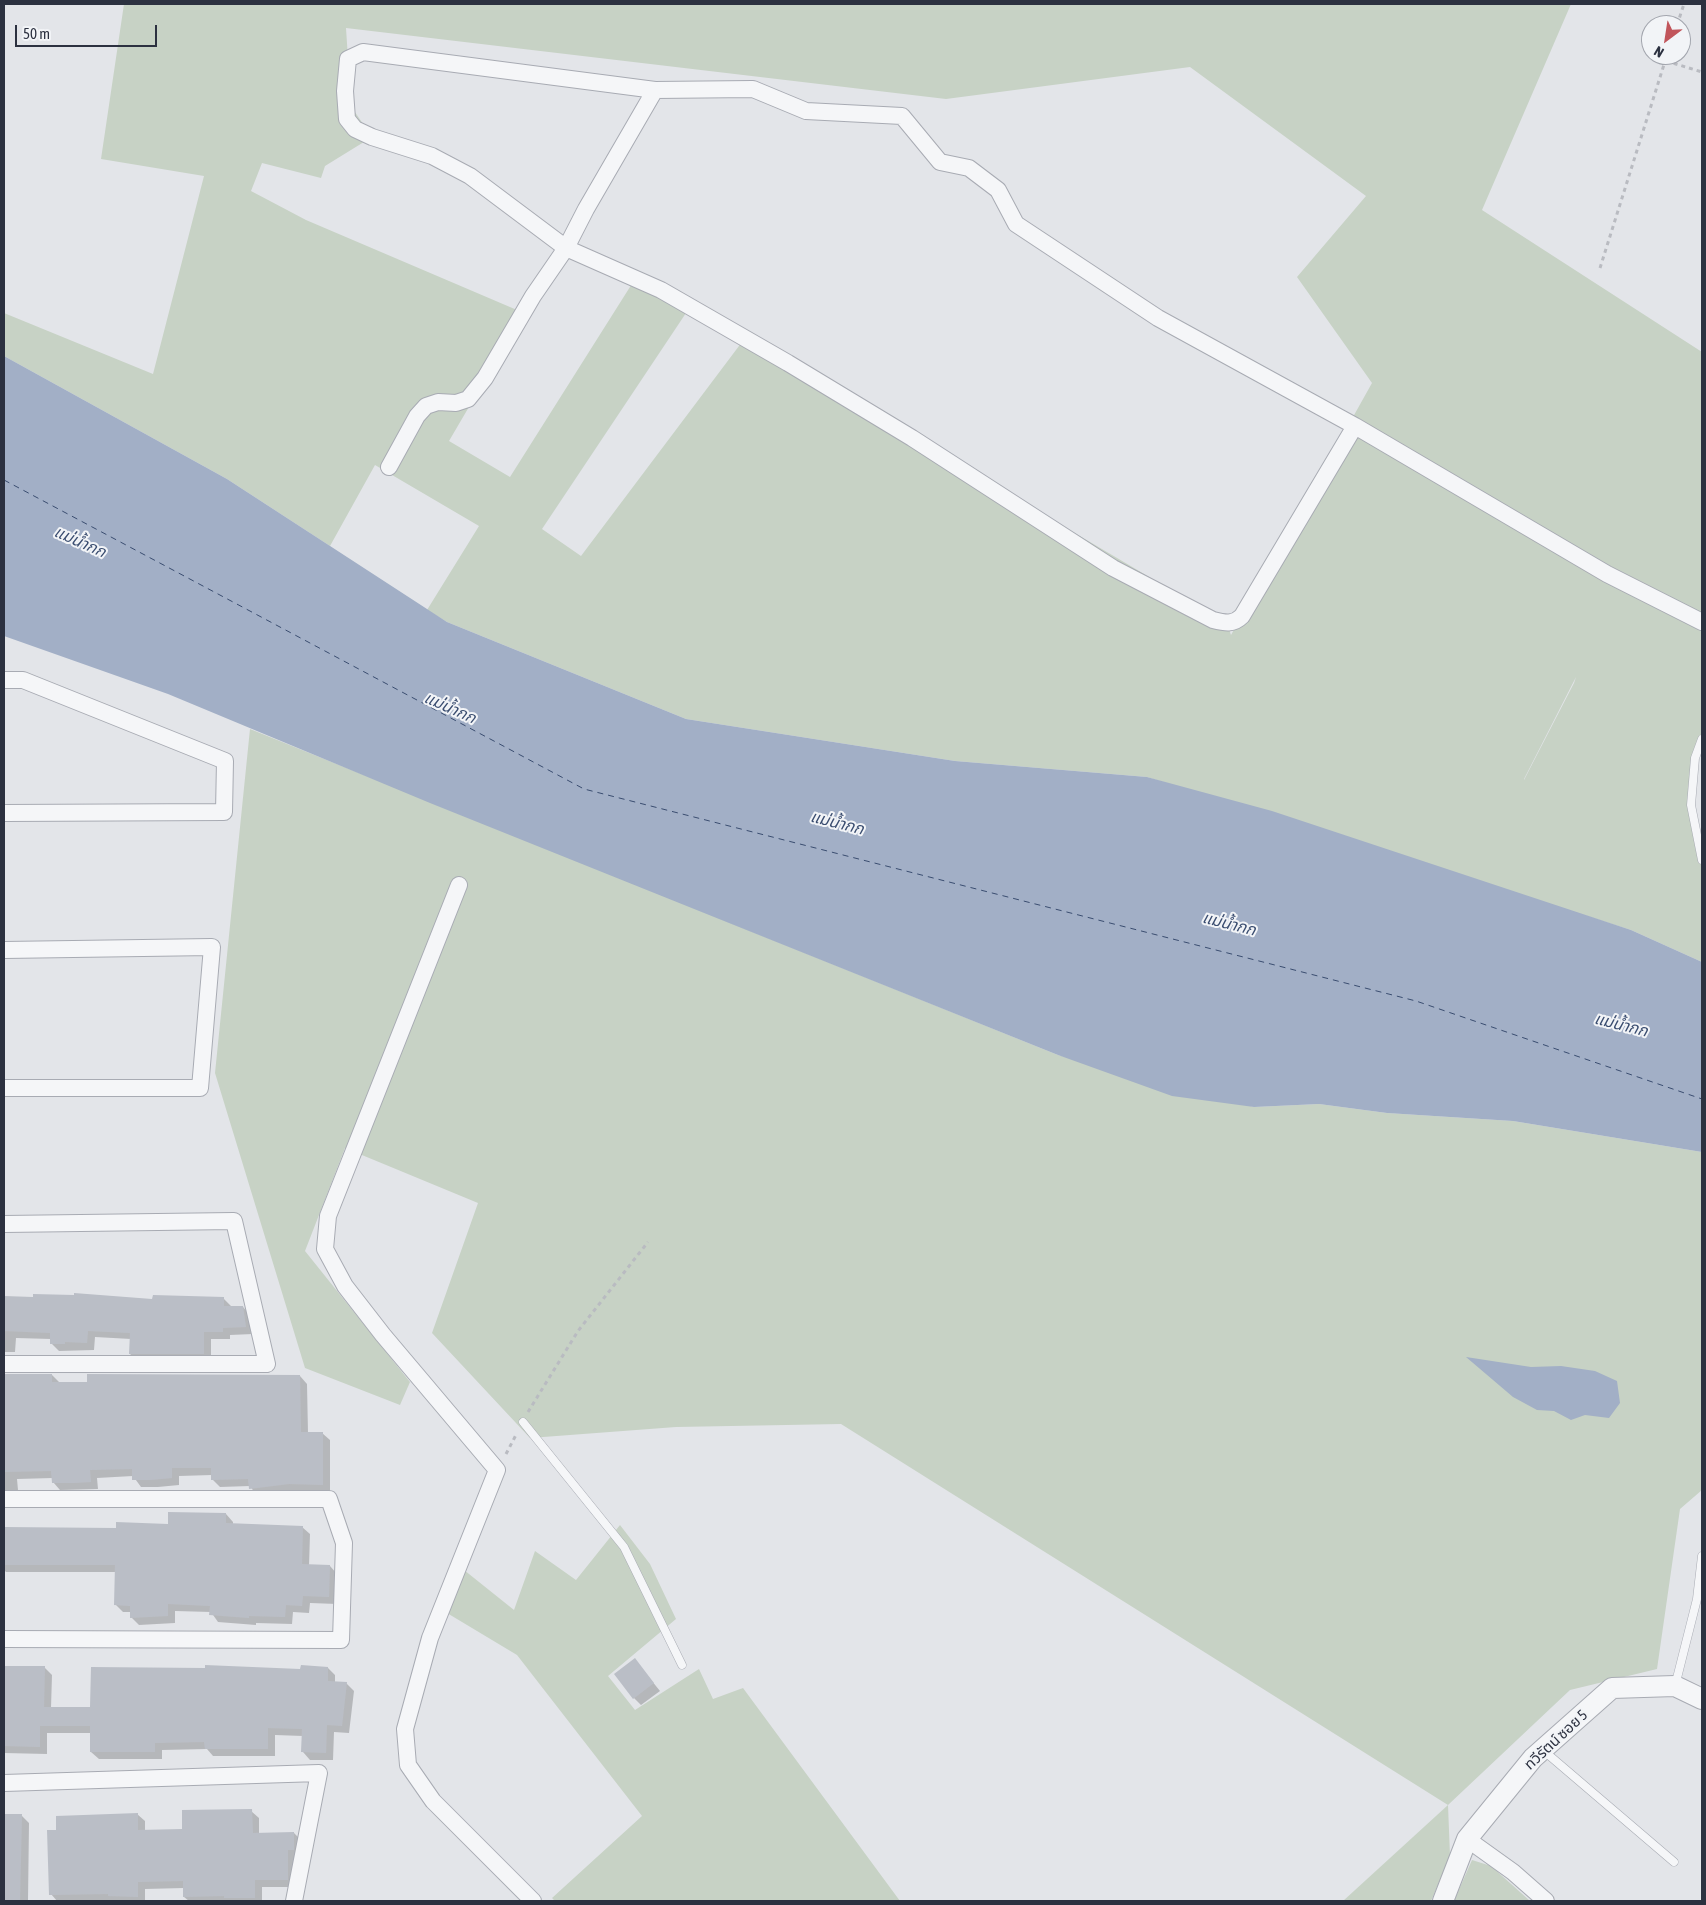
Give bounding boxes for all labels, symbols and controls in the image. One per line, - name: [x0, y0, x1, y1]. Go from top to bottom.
- scale bar: [18, 15, 160, 47]
- north arrow: [1641, 15, 1691, 65]
- text: 50 m: [23, 25, 50, 42]
- text: N: [1651, 43, 1666, 61]
- water label: แม่น้ำกก: [51, 522, 109, 562]
- water label: แม่น้ำกก: [421, 688, 479, 728]
- water label: แม่น้ำกก: [808, 807, 866, 839]
- water label: แม่น้ำกก: [1200, 908, 1258, 940]
- water label: แม่น้ำกก: [1592, 1009, 1650, 1041]
- street label: ทวีรัตน์ ซอย 5: [1521, 1706, 1591, 1774]

